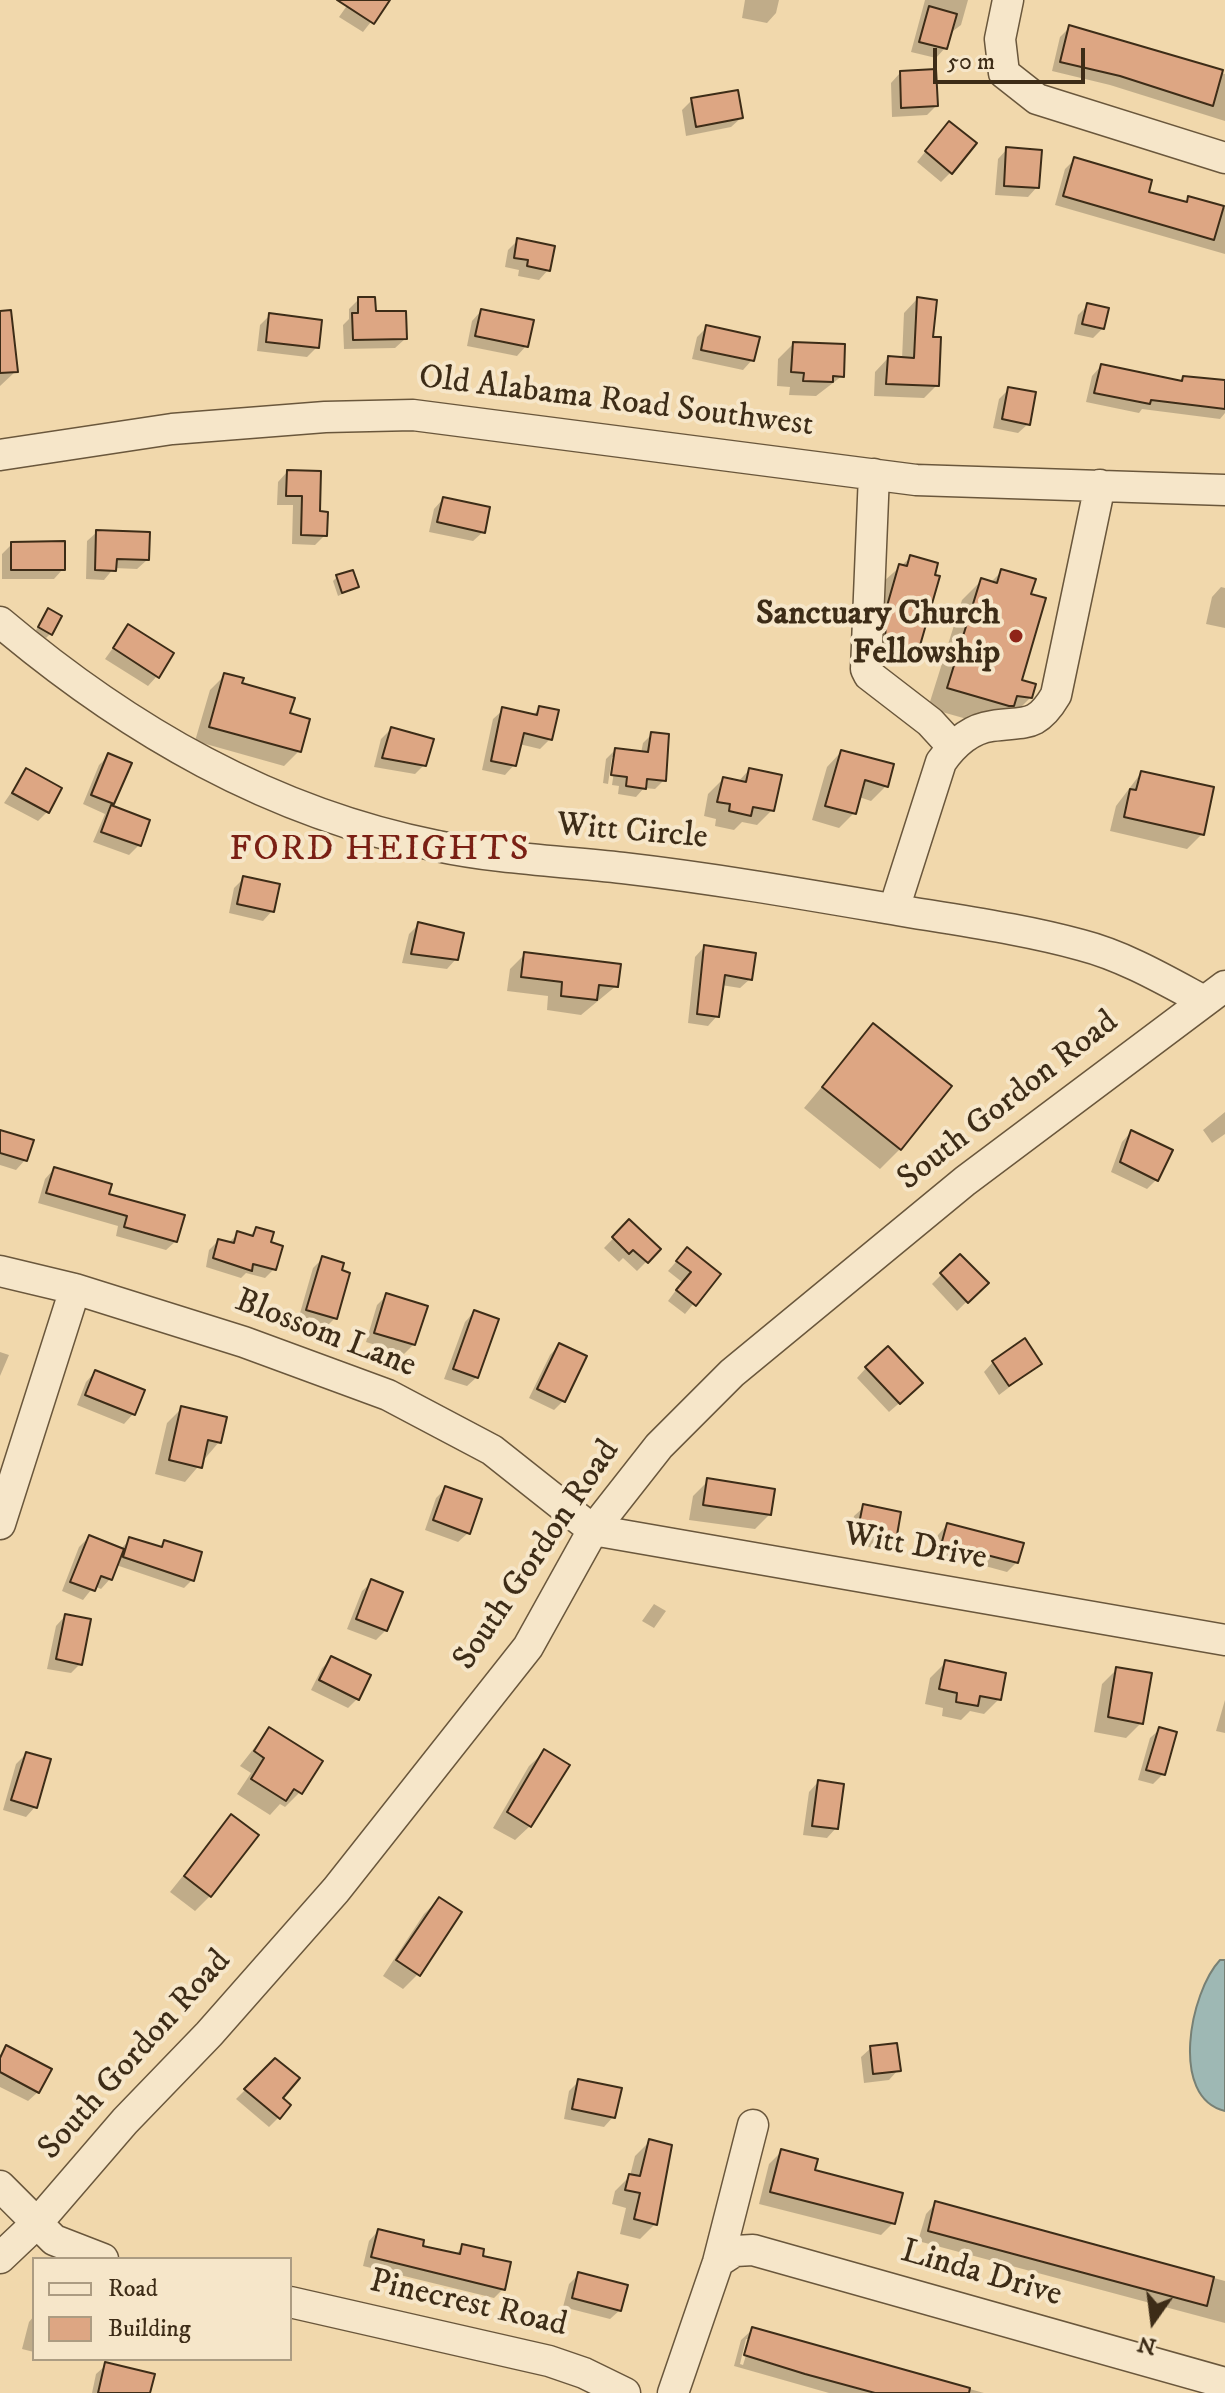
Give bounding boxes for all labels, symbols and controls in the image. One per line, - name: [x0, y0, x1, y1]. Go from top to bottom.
- scale bar: [937, 32, 1089, 82]
- text: 50 m: [947, 47, 995, 77]
- street label: Old Alabama Road Southwest: [416, 359, 816, 447]
- place label: Sanctuary Church Fellowship: [756, 596, 1000, 676]
- marker: Sanctuary Church Fellowship: [1007, 627, 1025, 645]
- street label: Witt Circle: [555, 806, 709, 860]
- district label: FORD HEIGHTS: [229, 830, 531, 874]
- street label: South Gordon Road: [891, 1003, 1127, 1201]
- street label: Blossom Lane: [229, 1282, 421, 1388]
- street label: South Gordon Road: [446, 1433, 630, 1679]
- street label: Witt Drive: [840, 1515, 990, 1581]
- street label: South Gordon Road: [31, 1943, 241, 2169]
- street label: Linda Drive: [896, 2233, 1066, 2317]
- legend: [32, 2257, 292, 2361]
- street label: Pinecrest Road: [365, 2262, 571, 2348]
- text: Road: [108, 2274, 158, 2304]
- north arrow: [1113, 2281, 1193, 2361]
- text: Building: [108, 2314, 191, 2344]
- text: N: [1135, 2329, 1159, 2360]

